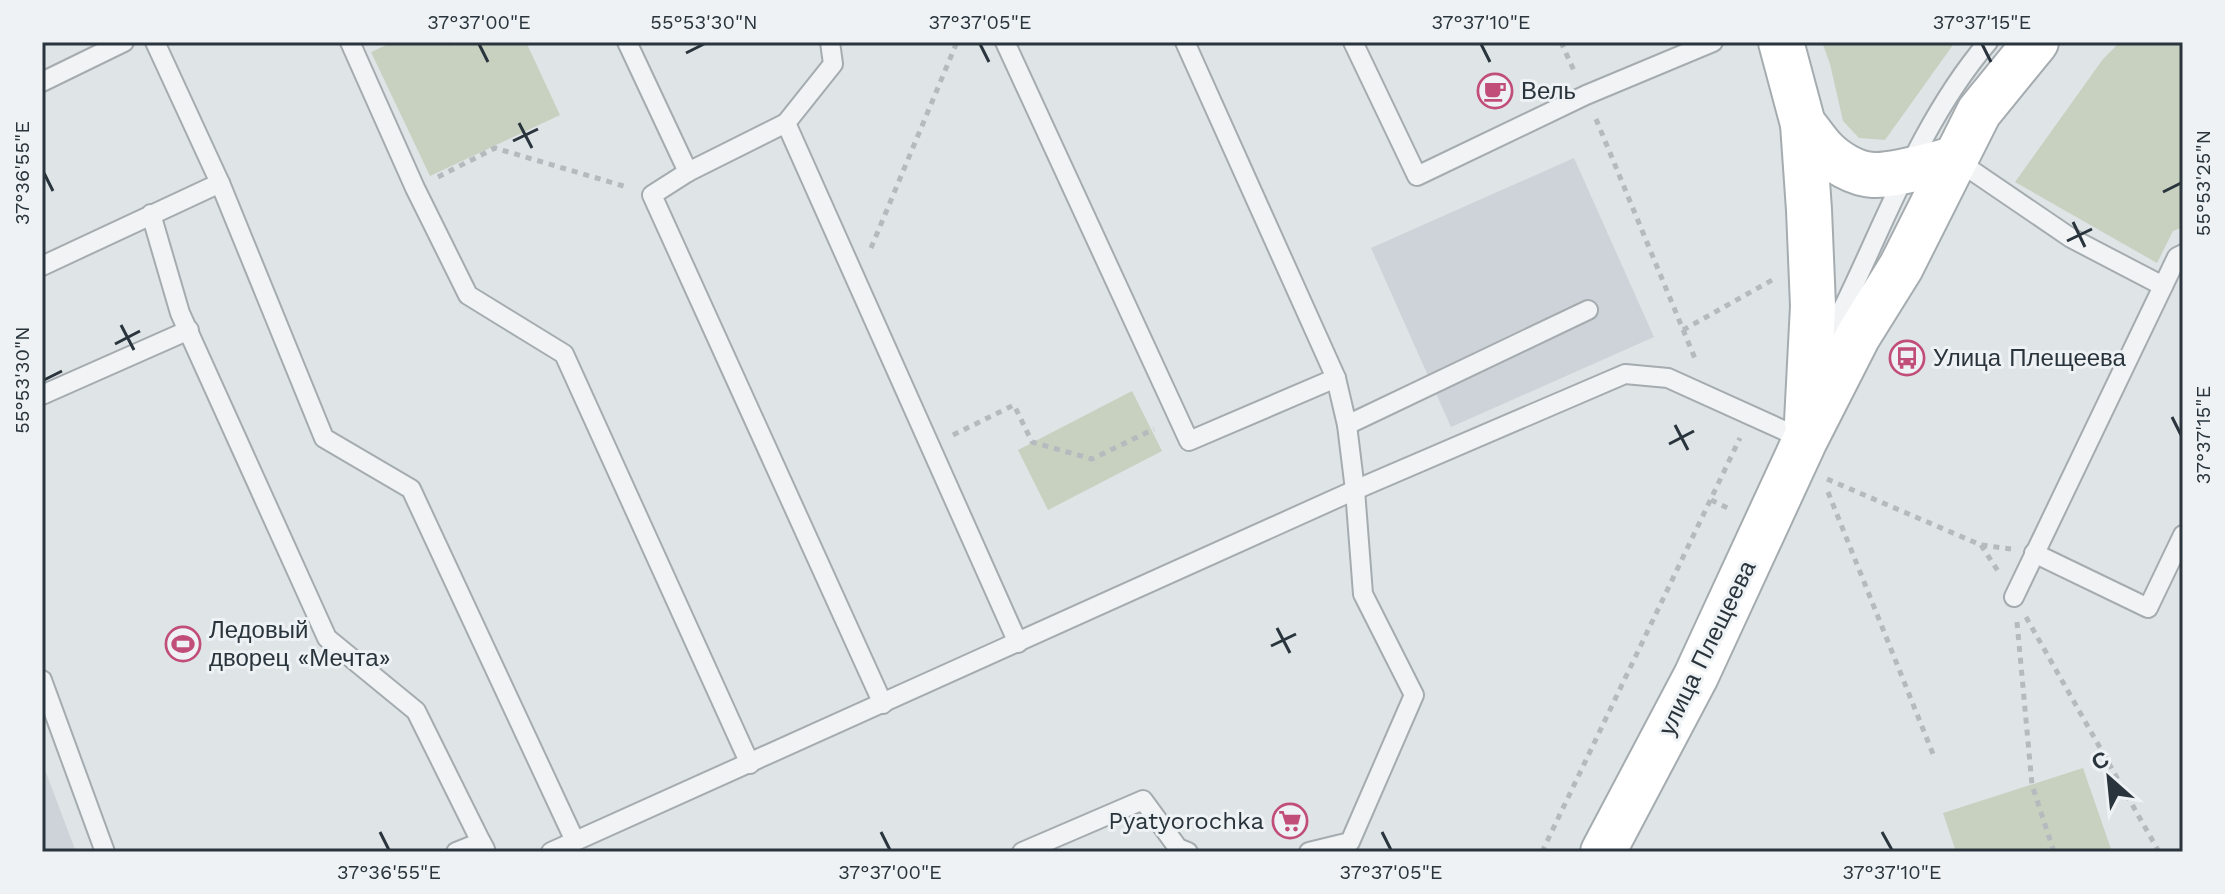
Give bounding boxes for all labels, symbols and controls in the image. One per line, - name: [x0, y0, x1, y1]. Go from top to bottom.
- text: 37°37'00"E: [427, 10, 531, 34]
- text: 55°53'30"N: [650, 10, 758, 34]
- text: 37°37'05"E: [929, 10, 1031, 34]
- text: 37°37'10"E: [1431, 10, 1531, 34]
- text: 37°37'15"E: [1933, 10, 2031, 34]
- cafe icon: Вель: [1476, 72, 1514, 110]
- place label: Вель: [1521, 77, 1576, 105]
- text: 37°36'55"E: [10, 121, 34, 225]
- text: 55°53'25"N: [2191, 130, 2215, 236]
- text: 55°53'30"N: [10, 326, 34, 434]
- bus stop icon: Улица Плещеева: [1888, 339, 1926, 377]
- place label: Улица Плещеева: [1933, 344, 2127, 372]
- text: 37°37'15"E: [2191, 386, 2215, 484]
- street label: улица Плещеева: [1653, 556, 1762, 740]
- place label: Ледовый дворец «Мечта»: [209, 616, 391, 672]
- sports icon: Ледовый дворец «Мечта»: [164, 625, 202, 663]
- north arrow: [2069, 738, 2149, 818]
- text: С: [2087, 746, 2113, 775]
- supermarket icon: Pyatyorochka: [1271, 802, 1309, 840]
- place label: Pyatyorochka: [1108, 807, 1264, 835]
- text: 37°36'55"E: [337, 860, 441, 884]
- text: 37°37'00"E: [838, 860, 942, 884]
- text: 37°37'05"E: [1340, 860, 1442, 884]
- text: 37°37'10"E: [1842, 860, 1942, 884]

